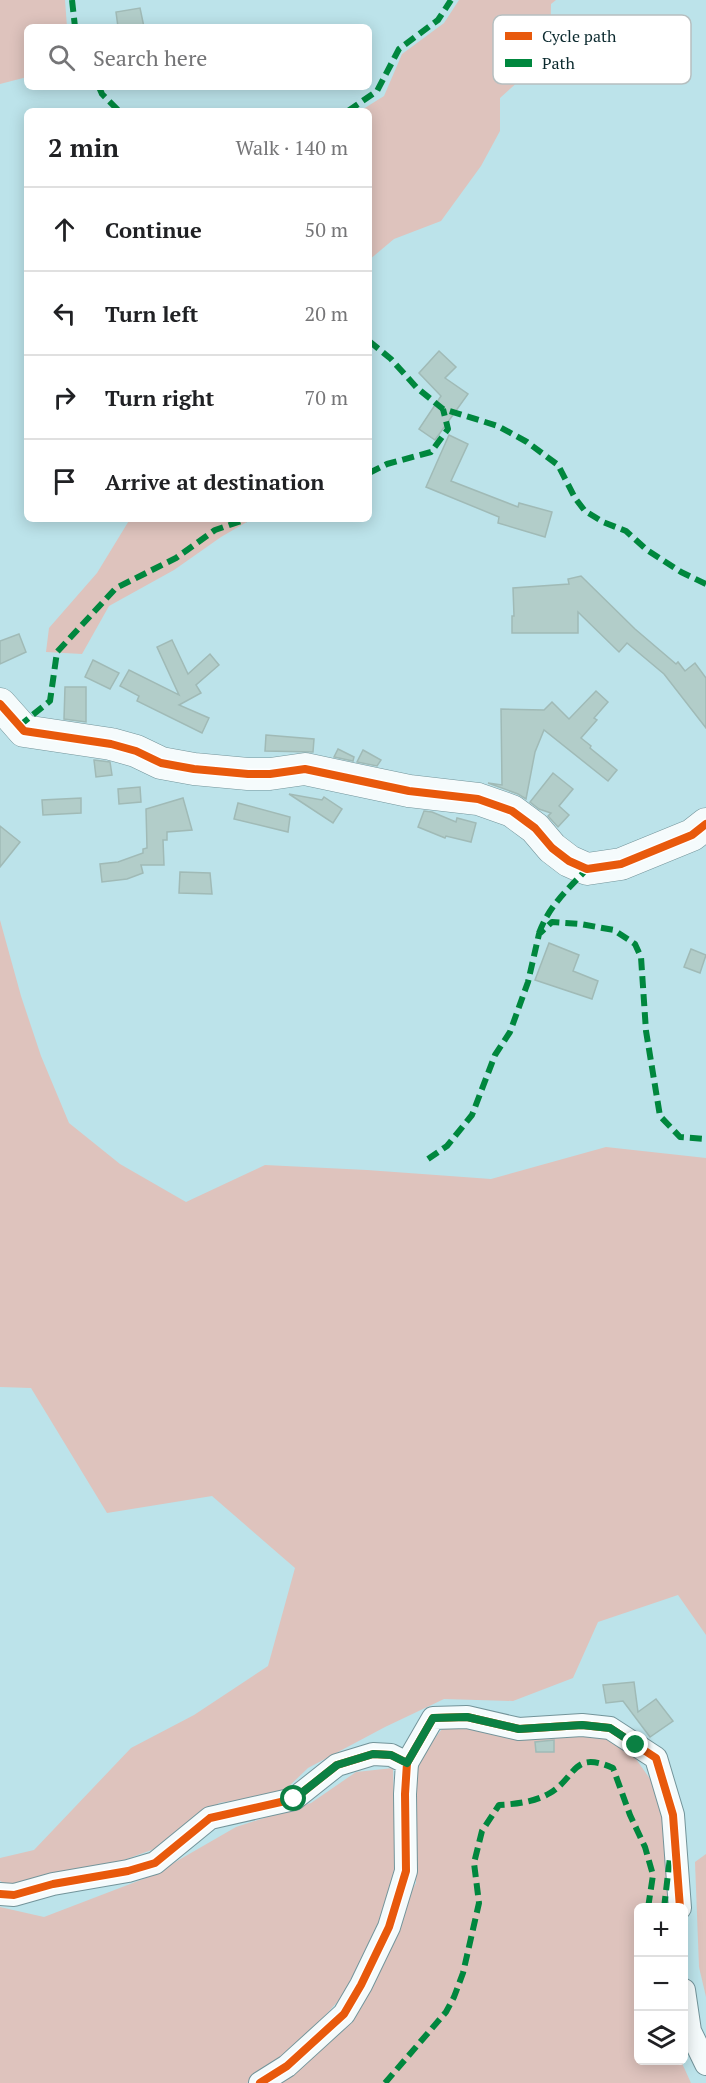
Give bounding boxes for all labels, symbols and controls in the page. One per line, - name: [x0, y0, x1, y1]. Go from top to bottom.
- legend: [493, 15, 691, 84]
- search box: [24, 24, 372, 90]
- text: Cycle path: [542, 25, 617, 47]
- icon: search: [45, 41, 78, 74]
- text: Search here: [93, 43, 207, 72]
- text: Path: [542, 52, 576, 74]
- text: 2 min: [48, 130, 119, 164]
- text: Walk · 140 m: [236, 134, 348, 161]
- icon: ahead: [48, 213, 81, 246]
- text: Continue: [105, 215, 202, 244]
- text: 50 m: [305, 216, 348, 243]
- icon: left: [48, 297, 81, 330]
- text: Turn left: [105, 299, 198, 328]
- text: 20 m: [305, 300, 348, 327]
- icon: right: [48, 381, 81, 414]
- text: Turn right: [105, 383, 214, 412]
- text: 70 m: [305, 384, 348, 411]
- icon: arrive: [48, 465, 81, 498]
- text: Arrive at destination: [105, 467, 324, 496]
- route end: [622, 1731, 648, 1757]
- route start: [280, 1785, 306, 1811]
- map controls: [634, 1903, 688, 2065]
- button: +: [634, 1903, 688, 1957]
- button: −: [634, 1957, 688, 2011]
- button: layers: [634, 2011, 688, 2065]

